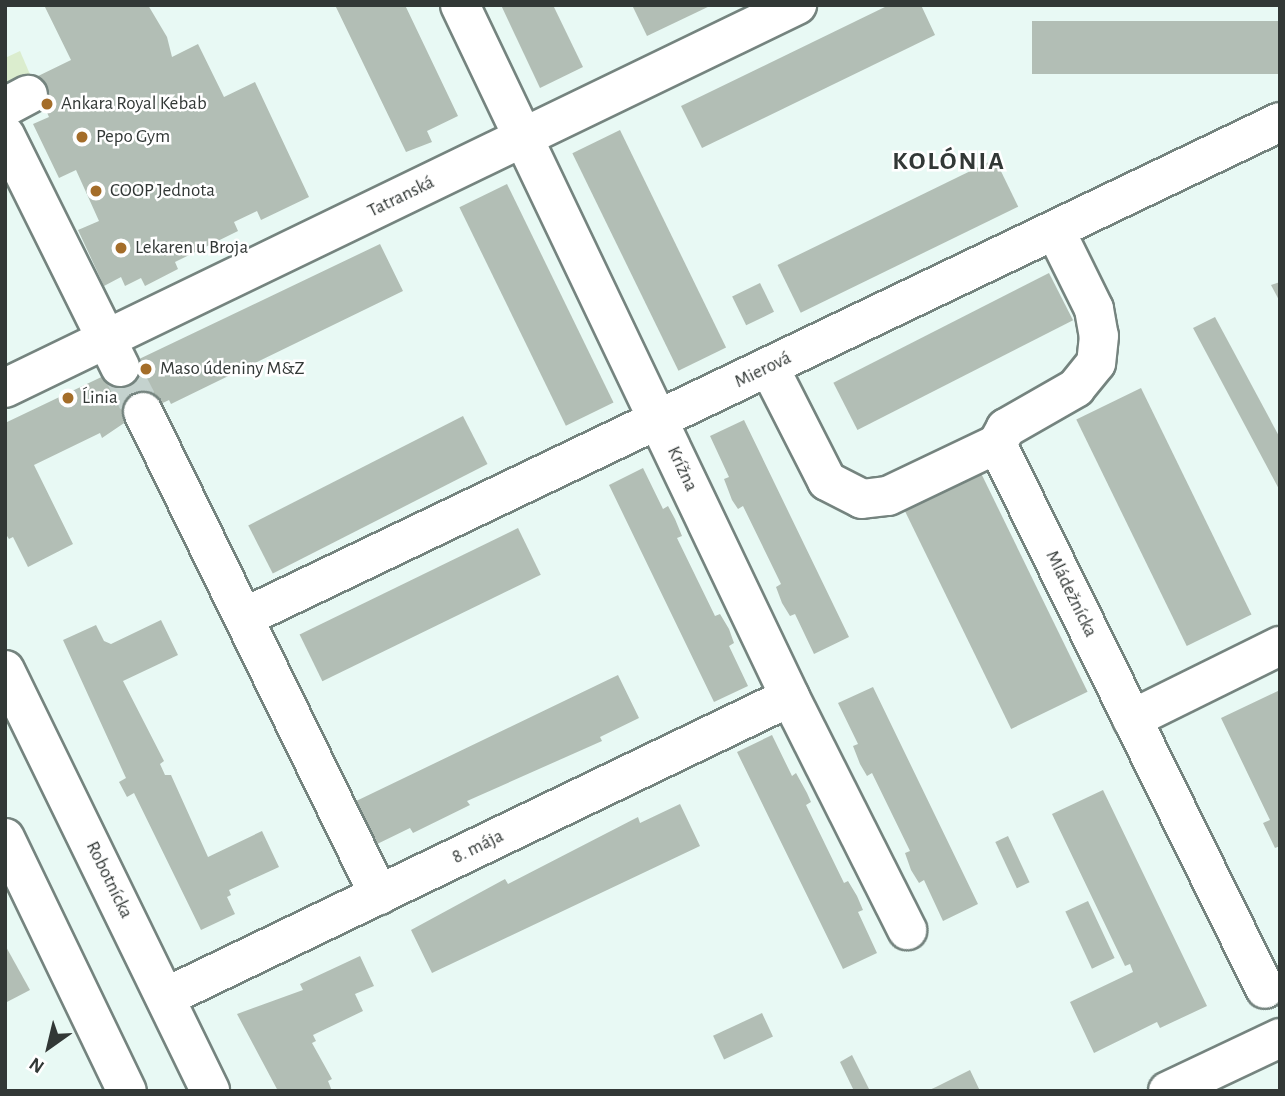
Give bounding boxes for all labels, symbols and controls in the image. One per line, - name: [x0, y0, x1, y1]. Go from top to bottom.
- place label: Ankara Royal Kebab: [61, 93, 207, 115]
- marker: Ankara Royal Kebab: [39, 96, 55, 112]
- place label: Pepo Gym: [96, 126, 170, 148]
- marker: Pepo Gym: [74, 129, 90, 145]
- district label: KOLÓNIA: [893, 146, 1005, 178]
- street label: Tatranská: [364, 171, 438, 223]
- place label: COOP Jednota: [110, 180, 215, 202]
- marker: COOP Jednota: [88, 183, 104, 199]
- place label: Lekaren u Broja: [135, 237, 248, 259]
- marker: Lekaren u Broja: [113, 240, 129, 256]
- street label: Mierová: [731, 347, 795, 393]
- place label: Maso údeniny M&Z: [160, 358, 305, 380]
- marker: Maso údeniny M&Z: [138, 361, 154, 377]
- place label: Ĺinia: [82, 387, 118, 409]
- marker: Ĺinia: [60, 390, 76, 406]
- street label: Krížna: [662, 443, 702, 495]
- street label: Mládežnícka: [1040, 547, 1102, 641]
- street label: 8. mája: [449, 825, 507, 869]
- street label: Robotnícka: [81, 838, 137, 922]
- north arrow: [14, 1012, 84, 1082]
- text: N: [26, 1053, 48, 1076]

